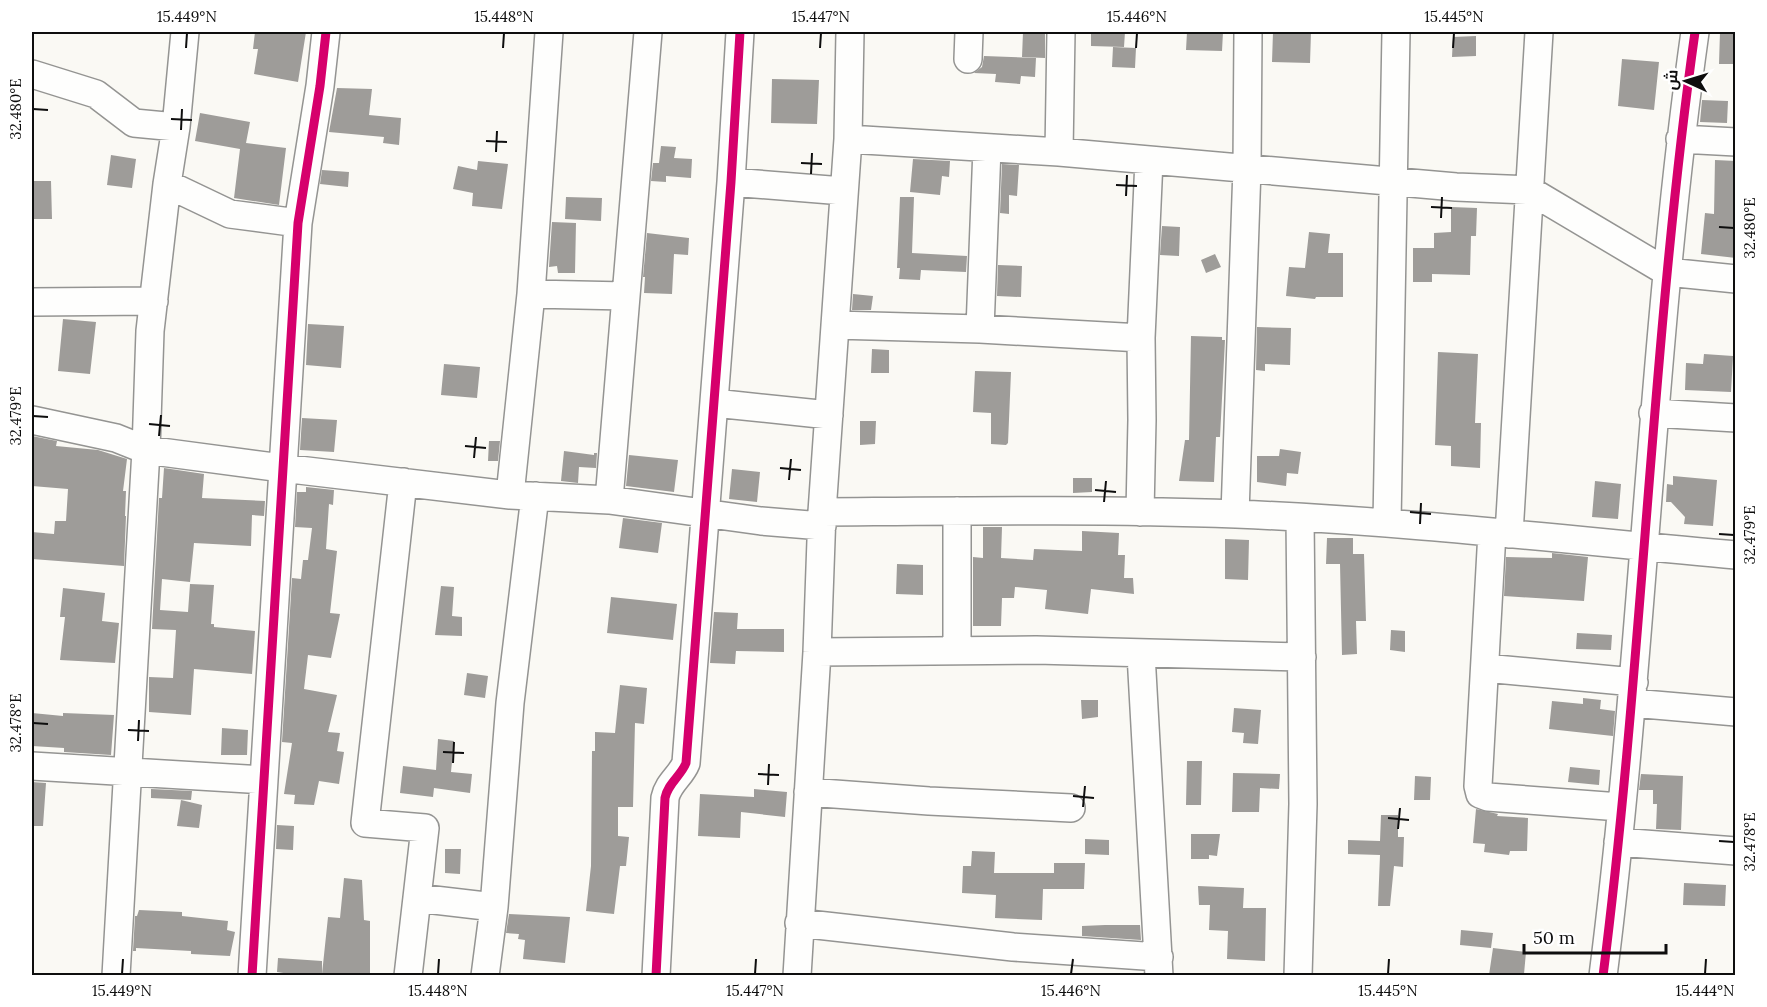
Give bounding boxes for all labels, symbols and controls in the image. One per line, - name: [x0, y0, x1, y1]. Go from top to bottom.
- text: 15.449°N: [157, 7, 217, 26]
- text: 15.448°N: [474, 7, 534, 26]
- text: 15.447°N: [792, 7, 850, 26]
- text: 15.446°N: [1107, 7, 1167, 26]
- text: 15.445°N: [1424, 7, 1484, 26]
- north arrow: [1656, 51, 1716, 111]
- text: ش: [1660, 69, 1682, 91]
- text: 32.480°E: [6, 78, 25, 140]
- text: 32.480°E: [1740, 197, 1759, 259]
- text: 32.479°E: [6, 386, 25, 446]
- text: 32.479°E: [1740, 505, 1759, 565]
- text: 32.478°E: [6, 694, 25, 752]
- text: 32.478°E: [1740, 813, 1759, 871]
- scale bar: [1524, 917, 1666, 955]
- text: 50 m: [1533, 926, 1575, 949]
- text: 15.449°N: [92, 981, 152, 1000]
- text: 15.448°N: [408, 981, 468, 1000]
- text: 15.447°N: [726, 981, 784, 1000]
- text: 15.446°N: [1041, 981, 1101, 1000]
- text: 15.445°N: [1358, 981, 1418, 1000]
- text: 15.444°N: [1675, 981, 1735, 1000]

